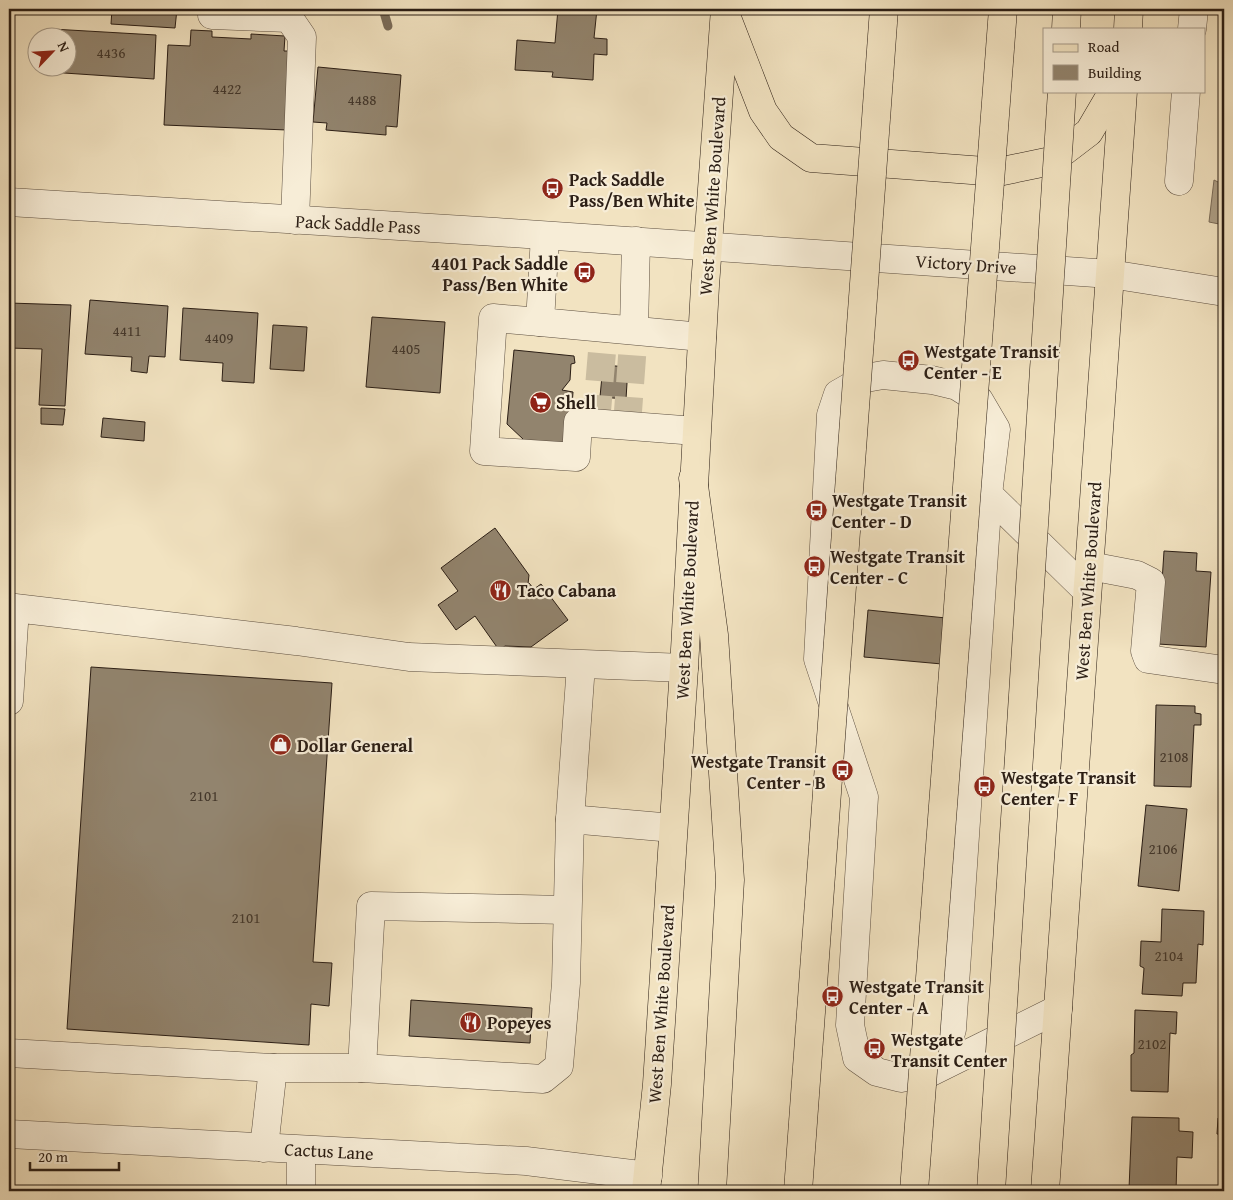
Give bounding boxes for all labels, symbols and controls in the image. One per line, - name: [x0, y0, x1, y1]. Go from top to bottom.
- north arrow: [28, 28, 78, 78]
- legend: [1043, 28, 1206, 92]
- text: Road: [1088, 36, 1119, 57]
- text: N: [53, 38, 75, 56]
- house number: 4436: [97, 42, 125, 63]
- text: Building: [1088, 62, 1142, 83]
- house number: 4422: [213, 78, 241, 99]
- house number: 4488: [348, 89, 376, 110]
- street label: West Ben White Boulevard: [692, 95, 732, 296]
- place label: Pack Saddle Pass/Ben White: [569, 166, 695, 214]
- bus stop icon: Pack Saddle Pass/Ben White: [541, 177, 565, 201]
- street label: Pack Saddle Pass: [295, 207, 421, 241]
- street label: Victory Drive: [915, 247, 1017, 281]
- place label: 4401 Pack Saddle Pass/Ben White: [431, 250, 568, 298]
- bus stop icon: 4401 Pack Saddle Pass/Ben White: [572, 261, 596, 285]
- house number: 4411: [113, 320, 141, 341]
- house number: 4409: [205, 327, 233, 348]
- house number: 4405: [392, 338, 420, 359]
- place label: Westgate Transit Center - E: [924, 338, 1059, 386]
- bus stop icon: Westgate Transit Center - E: [896, 349, 920, 373]
- place label: Shell: [556, 389, 597, 416]
- supermarket icon: Shell: [528, 390, 552, 414]
- street label: West Ben White Boulevard: [1068, 480, 1108, 681]
- place label: Westgate Transit Center - D: [832, 487, 967, 535]
- bus stop icon: Westgate Transit Center - D: [804, 498, 828, 522]
- street label: West Ben White Boulevard: [668, 500, 706, 700]
- place label: Westgate Transit Center - C: [830, 543, 965, 591]
- bus stop icon: Westgate Transit Center - C: [802, 554, 826, 578]
- place label: Taco Cabana: [517, 577, 617, 604]
- restaurant icon: Taco Cabana: [489, 578, 513, 602]
- place label: Dollar General: [297, 732, 414, 759]
- shop icon: Dollar General: [269, 733, 293, 757]
- house number: 2108: [1160, 746, 1188, 767]
- place label: Westgate Transit Center - B: [691, 748, 826, 796]
- bus stop icon: Westgate Transit Center - B: [830, 759, 854, 783]
- place label: Westgate Transit Center - F: [1001, 764, 1136, 812]
- bus stop icon: Westgate Transit Center - F: [973, 775, 997, 799]
- house number: 2101: [190, 785, 218, 806]
- house number: 2106: [1149, 838, 1177, 859]
- street label: West Ben White Boulevard: [641, 903, 681, 1104]
- house number: 2101: [232, 907, 260, 928]
- house number: 2104: [1155, 945, 1183, 966]
- place label: Westgate Transit Center - A: [849, 973, 984, 1021]
- bus stop icon: Westgate Transit Center - A: [821, 984, 845, 1008]
- place label: Popeyes: [487, 1009, 552, 1036]
- restaurant icon: Popeyes: [459, 1010, 483, 1034]
- place label: Westgate Transit Center: [891, 1026, 1008, 1074]
- house number: 2102: [1138, 1033, 1166, 1054]
- bus stop icon: Westgate Transit Center: [863, 1037, 887, 1061]
- street label: Cactus Lane: [284, 1135, 374, 1167]
- scale bar: [30, 1140, 119, 1172]
- text: 20 m: [38, 1146, 69, 1167]

